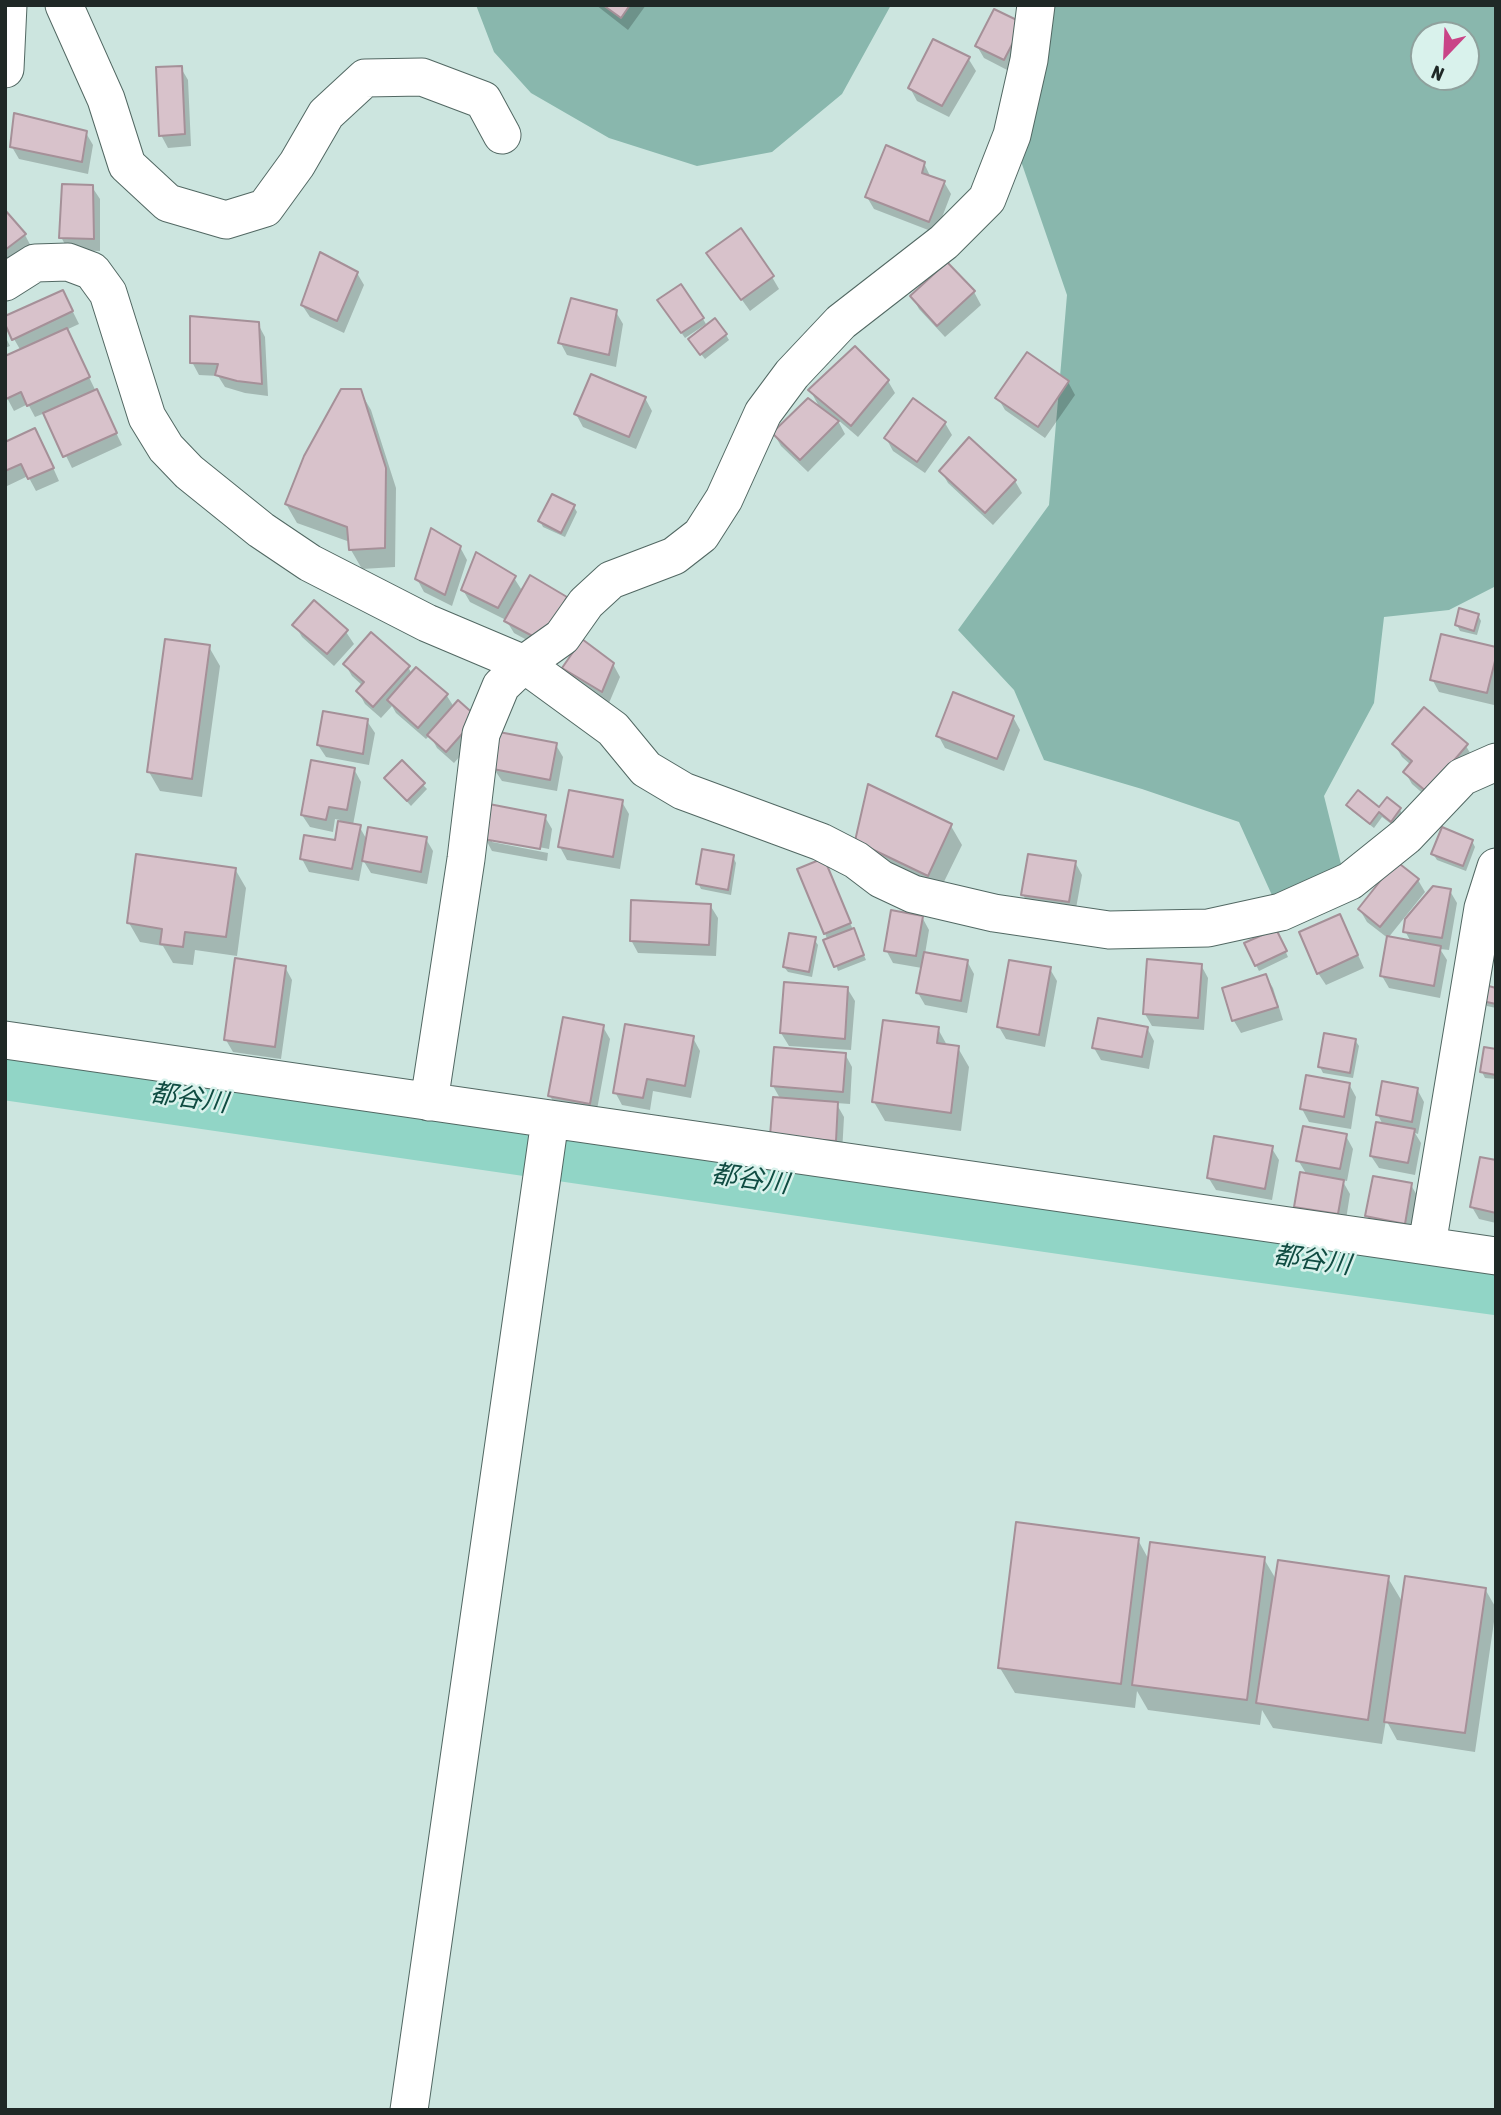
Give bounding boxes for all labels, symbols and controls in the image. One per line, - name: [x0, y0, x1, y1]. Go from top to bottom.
- north arrow: [1410, 21, 1480, 91]
- text: N: [1428, 61, 1447, 86]
- water label: 都谷川: [148, 1077, 230, 1119]
- water label: 都谷川: [709, 1158, 791, 1200]
- water label: 都谷川: [1271, 1239, 1353, 1281]

